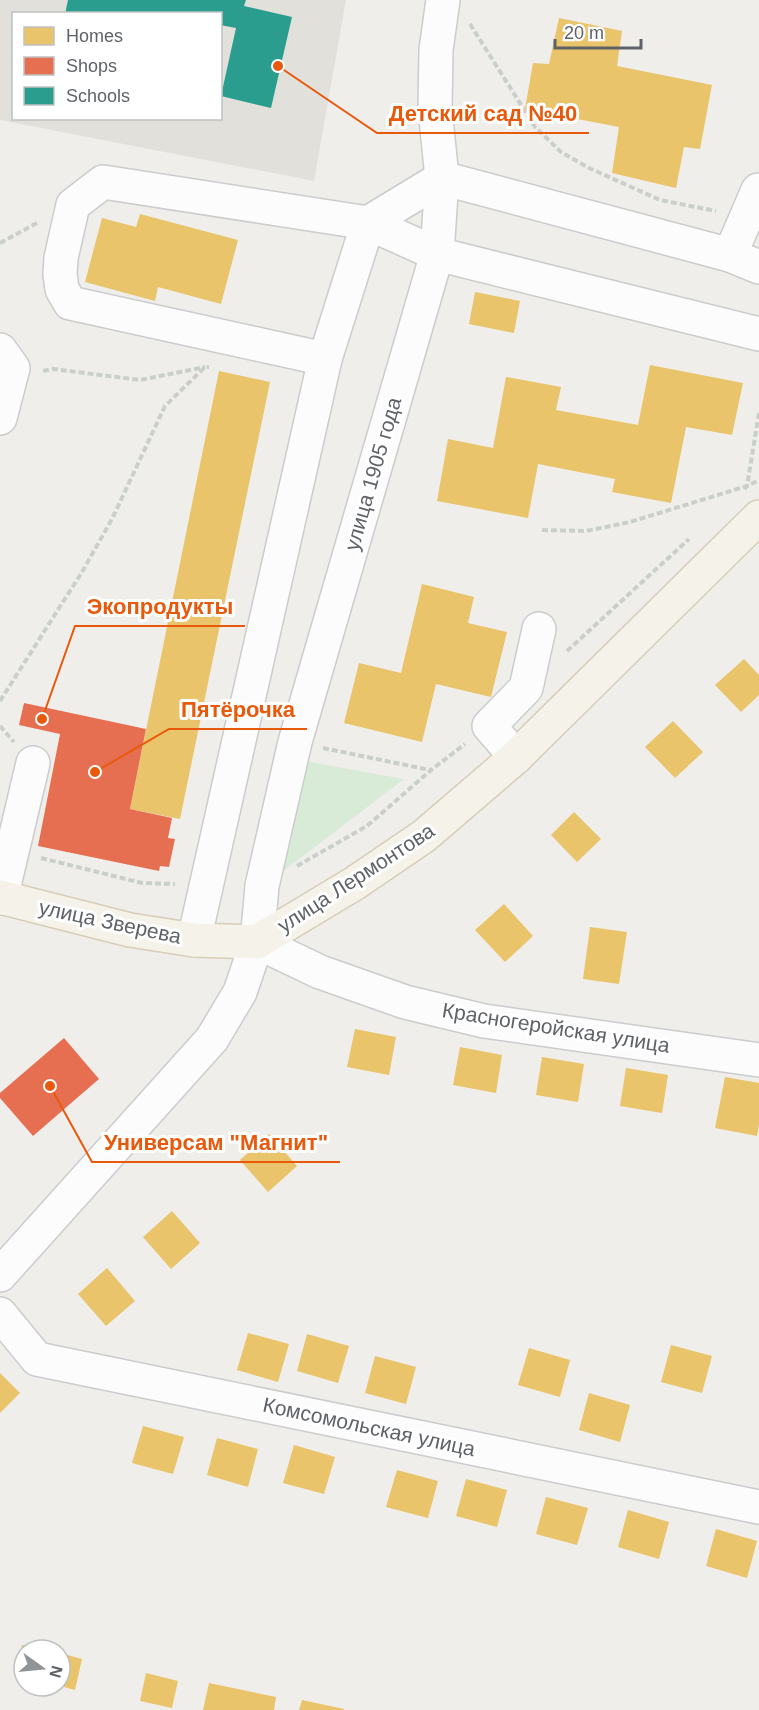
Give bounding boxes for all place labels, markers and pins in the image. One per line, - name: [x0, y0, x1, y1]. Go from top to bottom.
- callout: Детский сад №40: [377, 93, 589, 133]
- callout: Экопродукты: [75, 586, 245, 626]
- callout: Пятёрочка: [169, 689, 307, 729]
- callout: Универсам "Магнит": [92, 1122, 340, 1162]

